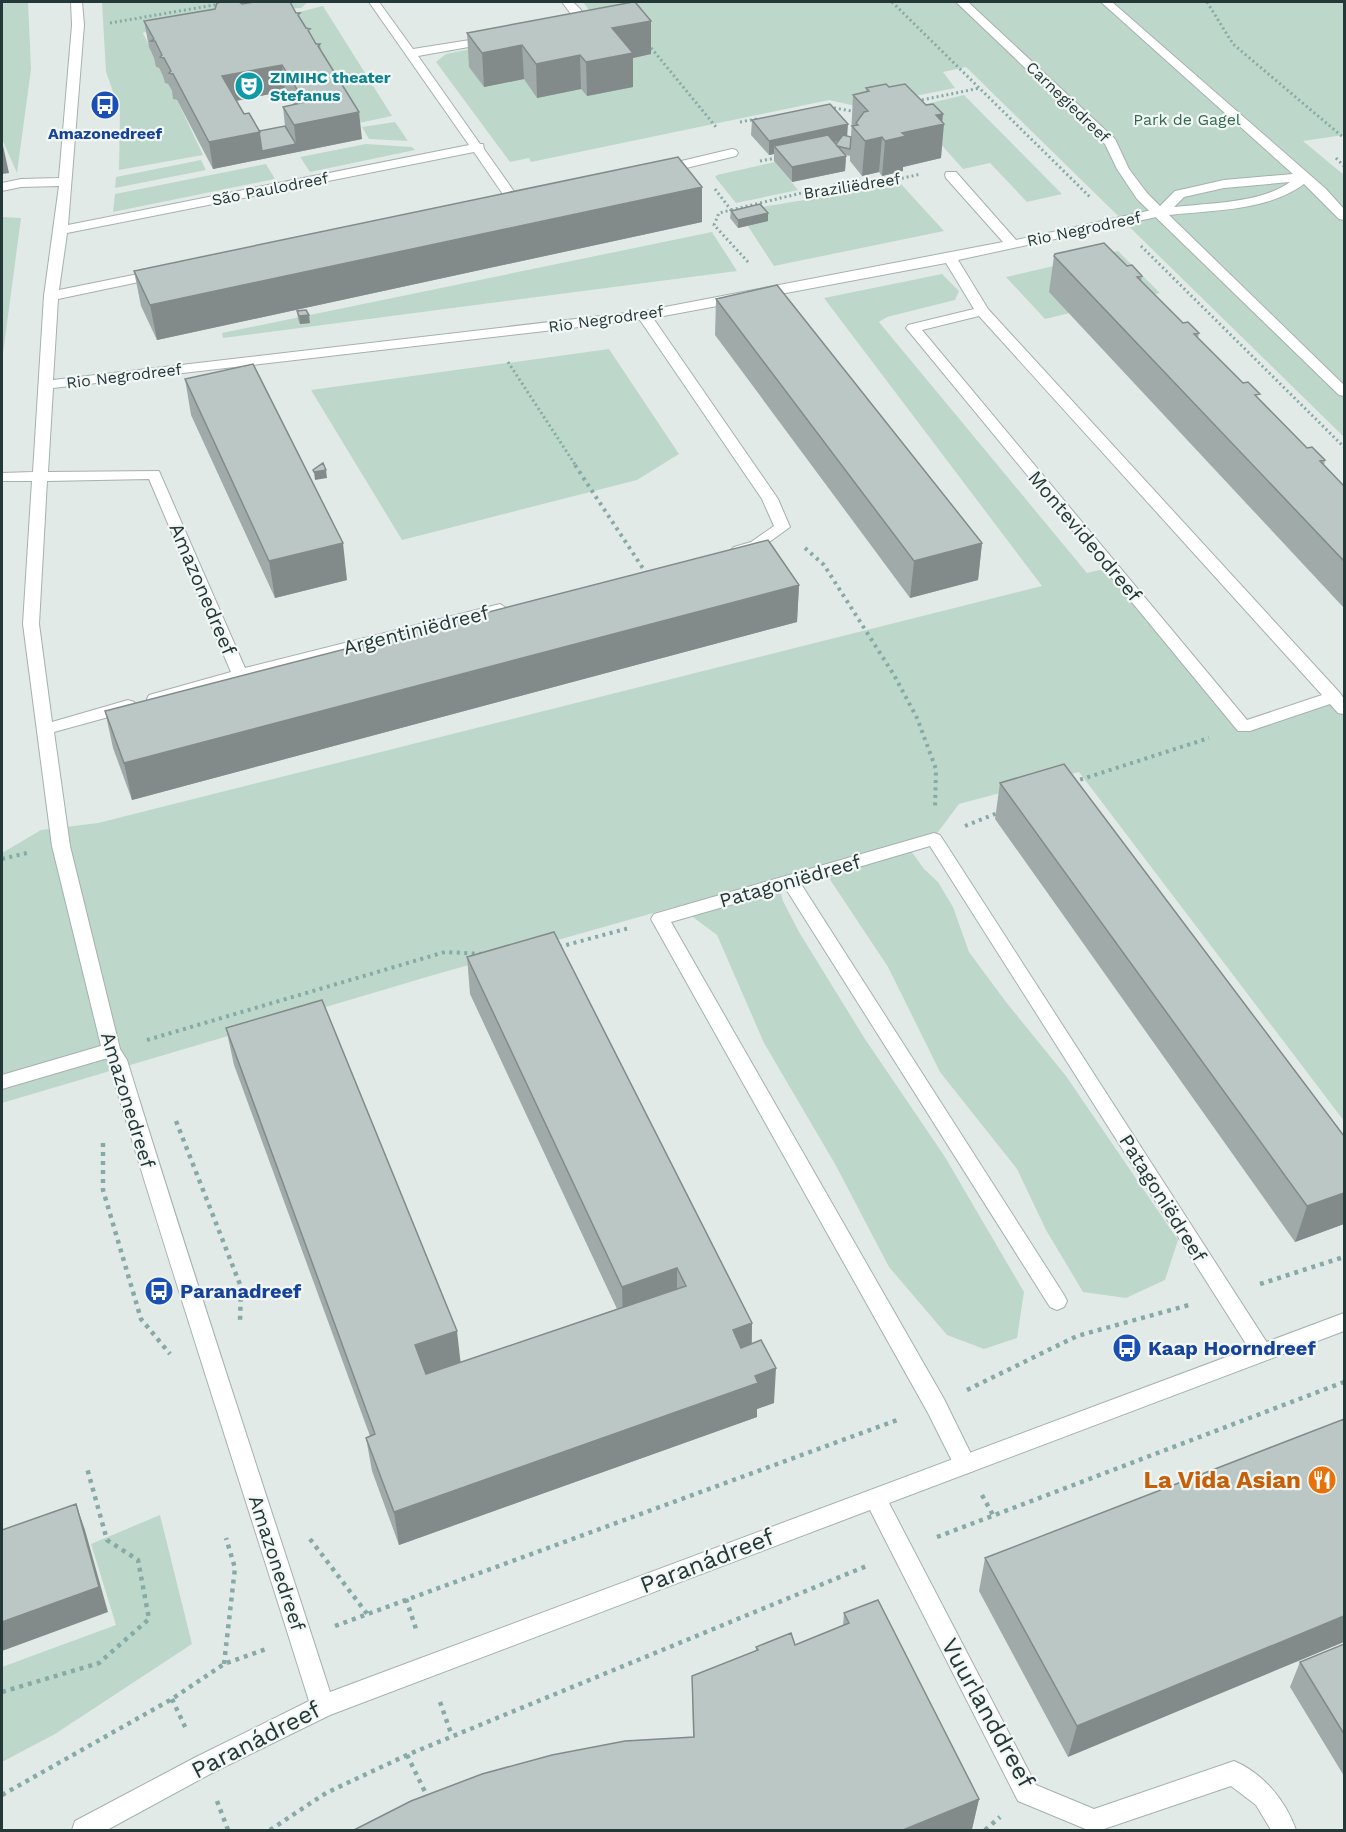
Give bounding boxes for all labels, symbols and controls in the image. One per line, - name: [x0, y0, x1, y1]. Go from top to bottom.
- street label: Carnegiedreef: [1022, 57, 1114, 147]
- place label: ZIMIHC theater Stefanus: [270, 68, 391, 105]
- theatre icon: ZIMIHC theater Stefanus: [233, 70, 265, 102]
- bus stop icon: Amazonedreef: [89, 89, 121, 121]
- park label: Park de Gagel: [1133, 110, 1241, 129]
- place label: Amazonedreef: [48, 124, 162, 143]
- street label: São Paulodreef: [210, 168, 331, 210]
- street label: Braziliëdreef: [802, 169, 903, 203]
- street label: Rio Negrodreef: [1025, 207, 1143, 250]
- street label: Rio Negrodreef: [547, 301, 665, 336]
- street label: Rio Negrodreef: [65, 359, 183, 393]
- street label: Montevideodreef: [1023, 466, 1147, 607]
- street label: Amazonedreef: [164, 519, 242, 659]
- street label: Argentiniëdreef: [341, 600, 492, 660]
- street label: Patagoniëdreef: [717, 849, 864, 913]
- street label: Amazonedreef: [96, 1029, 160, 1171]
- street label: Patagoniëdreef: [1114, 1130, 1212, 1266]
- bus stop icon: Paranadreef: [143, 1275, 175, 1307]
- place label: Paranadreef: [180, 1279, 302, 1303]
- bus stop icon: Kaap Hoorndreef: [1111, 1332, 1143, 1364]
- place label: Kaap Hoorndreef: [1148, 1336, 1316, 1360]
- restaurant icon: La Vida Asian: [1306, 1464, 1338, 1496]
- place label: La Vida Asian: [1144, 1466, 1301, 1494]
- street label: Amazonedreef: [244, 1492, 310, 1634]
- street label: Paranádreef: [636, 1522, 778, 1599]
- street label: Vuurlanddreef: [935, 1633, 1041, 1793]
- street label: Paranádreef: [187, 1695, 326, 1785]

